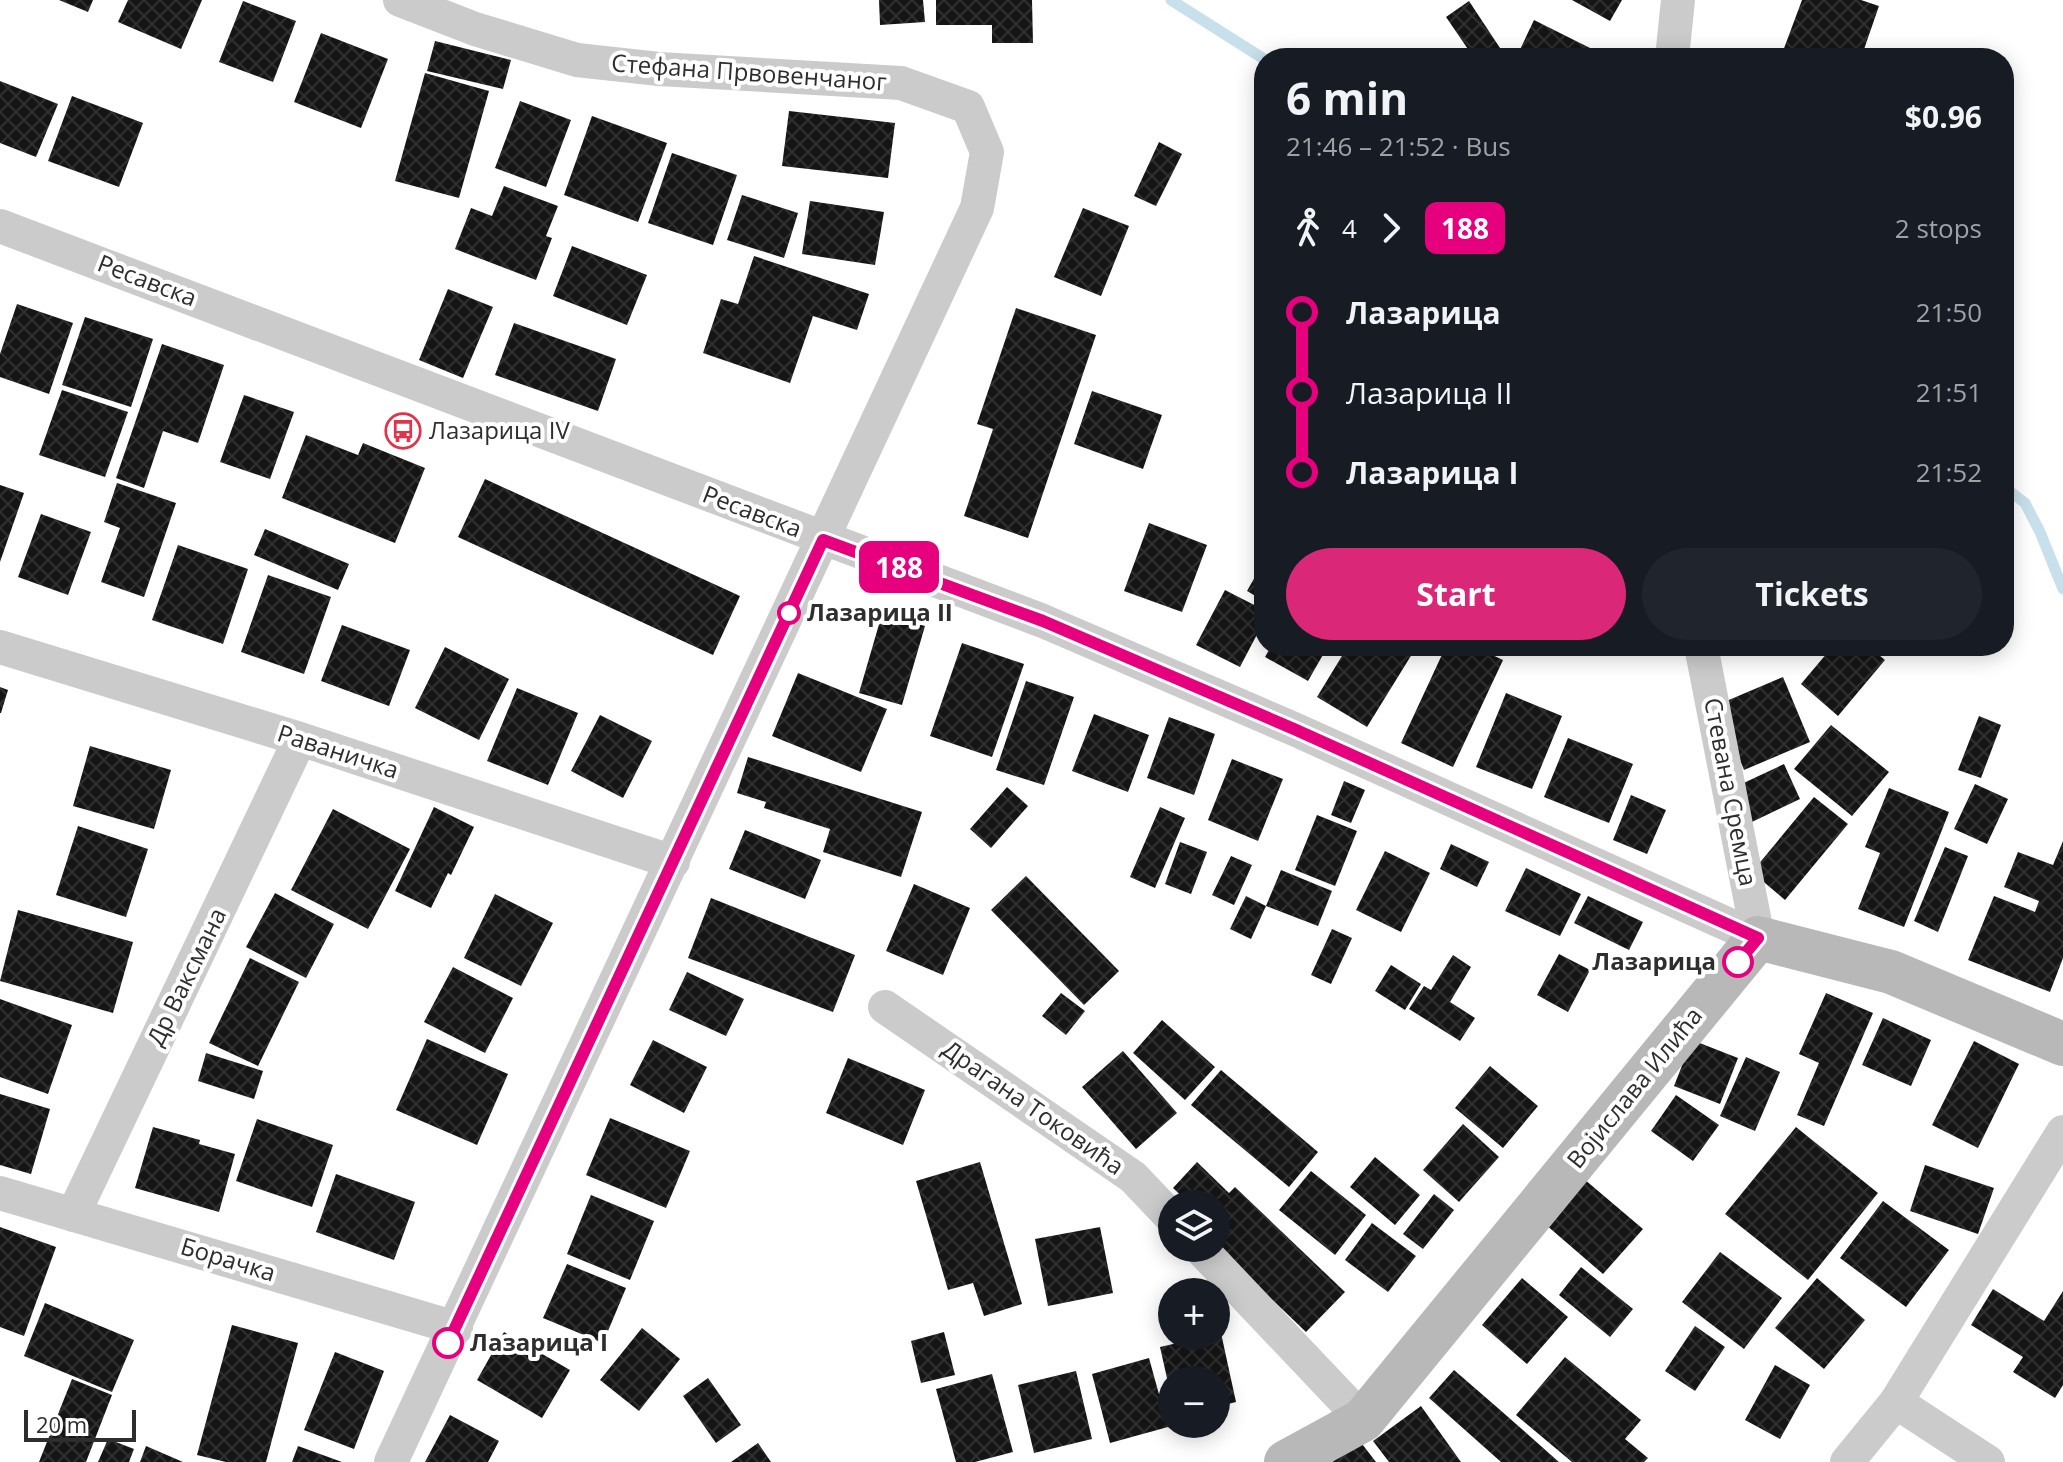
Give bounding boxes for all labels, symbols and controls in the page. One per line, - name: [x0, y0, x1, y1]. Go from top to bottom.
- street label: Стефана Првовенчаног: [610, 45, 888, 98]
- text: 6 min: [1286, 68, 1408, 128]
- text: $0.96: [1905, 96, 1982, 137]
- text: 21:46 – 21:52 · Bus: [1286, 128, 1511, 164]
- icon: walk: [1286, 206, 1330, 250]
- icon: forward: [1369, 206, 1413, 250]
- text: 188: [1441, 209, 1489, 247]
- text: 4: [1342, 210, 1357, 246]
- text: 2 stops: [1895, 210, 1982, 246]
- street label: Ресавска: [93, 246, 202, 314]
- text: Лазарица: [1346, 292, 1501, 333]
- text: 21:50: [1916, 294, 1982, 330]
- text: Лазарица II: [1346, 372, 1512, 413]
- text: 21:51: [1916, 374, 1982, 410]
- bus stop icon: Лазарица IV: [384, 412, 422, 450]
- place label: Лазарица IV: [429, 413, 570, 446]
- text: Лазарица I: [1346, 452, 1518, 493]
- text: 21:52: [1916, 454, 1982, 490]
- street label: Ресавска: [698, 477, 807, 545]
- line badge: 188: [853, 541, 945, 593]
- text: 188: [875, 548, 923, 586]
- button: Start: [1286, 548, 1626, 640]
- button: Tickets: [1642, 548, 1982, 640]
- place label: Лазарица II: [807, 595, 953, 628]
- marker: Лазарица II: [778, 602, 800, 624]
- street label: Стевана Сремца: [1697, 695, 1766, 889]
- street label: Раваничка: [274, 715, 403, 786]
- street label: Др Ваксмана: [138, 902, 233, 1051]
- place label: Лазарица: [1592, 944, 1716, 977]
- marker: Лазарица: [1723, 947, 1753, 977]
- street label: Војислава Илића: [1559, 1000, 1709, 1175]
- street label: Драгана Токовића: [937, 1032, 1131, 1182]
- map controls: [1158, 1190, 1230, 1438]
- button: layers: [1158, 1190, 1230, 1262]
- street label: Борачка: [177, 1229, 280, 1289]
- button: +: [1158, 1278, 1230, 1350]
- place label: Лазарица I: [470, 1325, 608, 1358]
- marker: Лазарица I: [433, 1328, 463, 1358]
- button: −: [1158, 1366, 1230, 1438]
- scale bar: [24, 1406, 136, 1442]
- text: 20 m: [36, 1409, 87, 1439]

